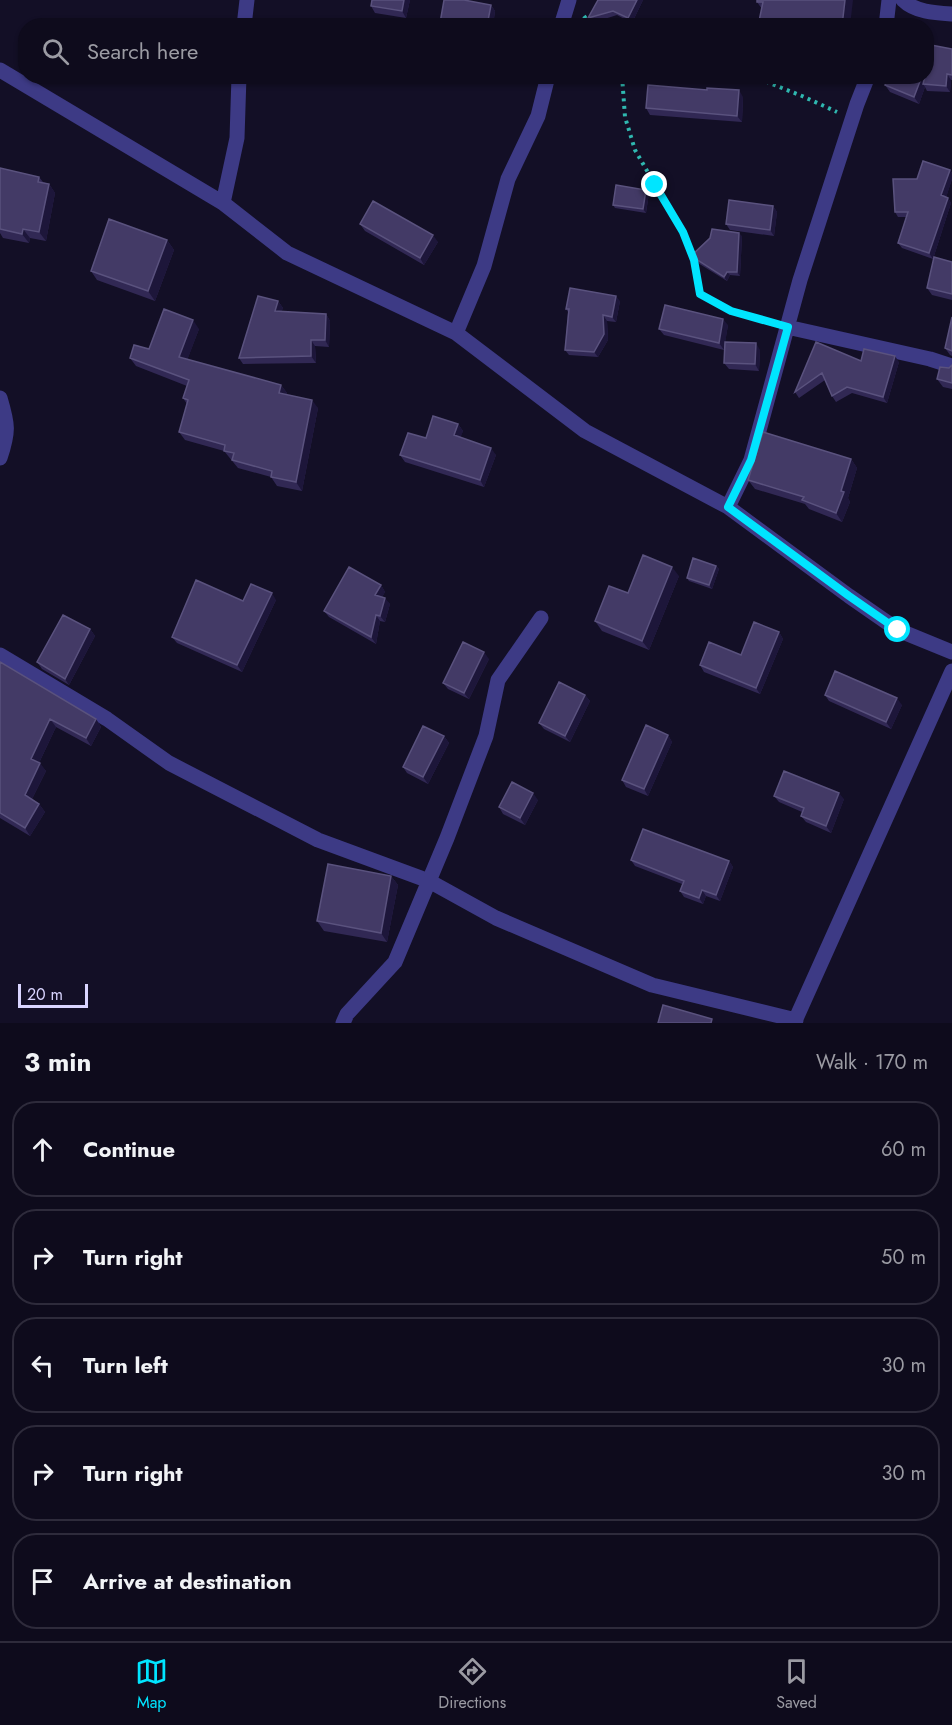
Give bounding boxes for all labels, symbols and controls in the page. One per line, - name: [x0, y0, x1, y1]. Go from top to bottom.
- search box: [18, 18, 934, 84]
- icon: search: [39, 35, 72, 68]
- text: Search here: [87, 35, 198, 67]
- route end: [641, 171, 667, 197]
- route start: [884, 616, 910, 642]
- scale bar: [18, 981, 88, 1008]
- text: 20 m: [27, 983, 63, 1006]
- text: 3 min: [24, 1043, 91, 1081]
- text: Walk · 170 m: [816, 1048, 928, 1077]
- icon: ahead: [26, 1133, 59, 1166]
- text: Continue: [83, 1133, 175, 1165]
- text: 60 m: [881, 1135, 926, 1164]
- icon: right: [26, 1241, 59, 1274]
- text: Turn right: [83, 1241, 183, 1273]
- text: 50 m: [881, 1243, 926, 1272]
- icon: left: [26, 1349, 59, 1382]
- text: Turn left: [83, 1349, 168, 1381]
- text: 30 m: [881, 1351, 926, 1380]
- icon: right: [26, 1457, 59, 1490]
- text: Turn right: [83, 1457, 183, 1489]
- text: 30 m: [881, 1459, 926, 1488]
- icon: arrive: [26, 1565, 59, 1598]
- text: Arrive at destination: [83, 1565, 292, 1597]
- tab: Map: [135, 1655, 168, 1714]
- tab: Directions: [438, 1655, 506, 1714]
- tab: Saved: [776, 1655, 817, 1714]

